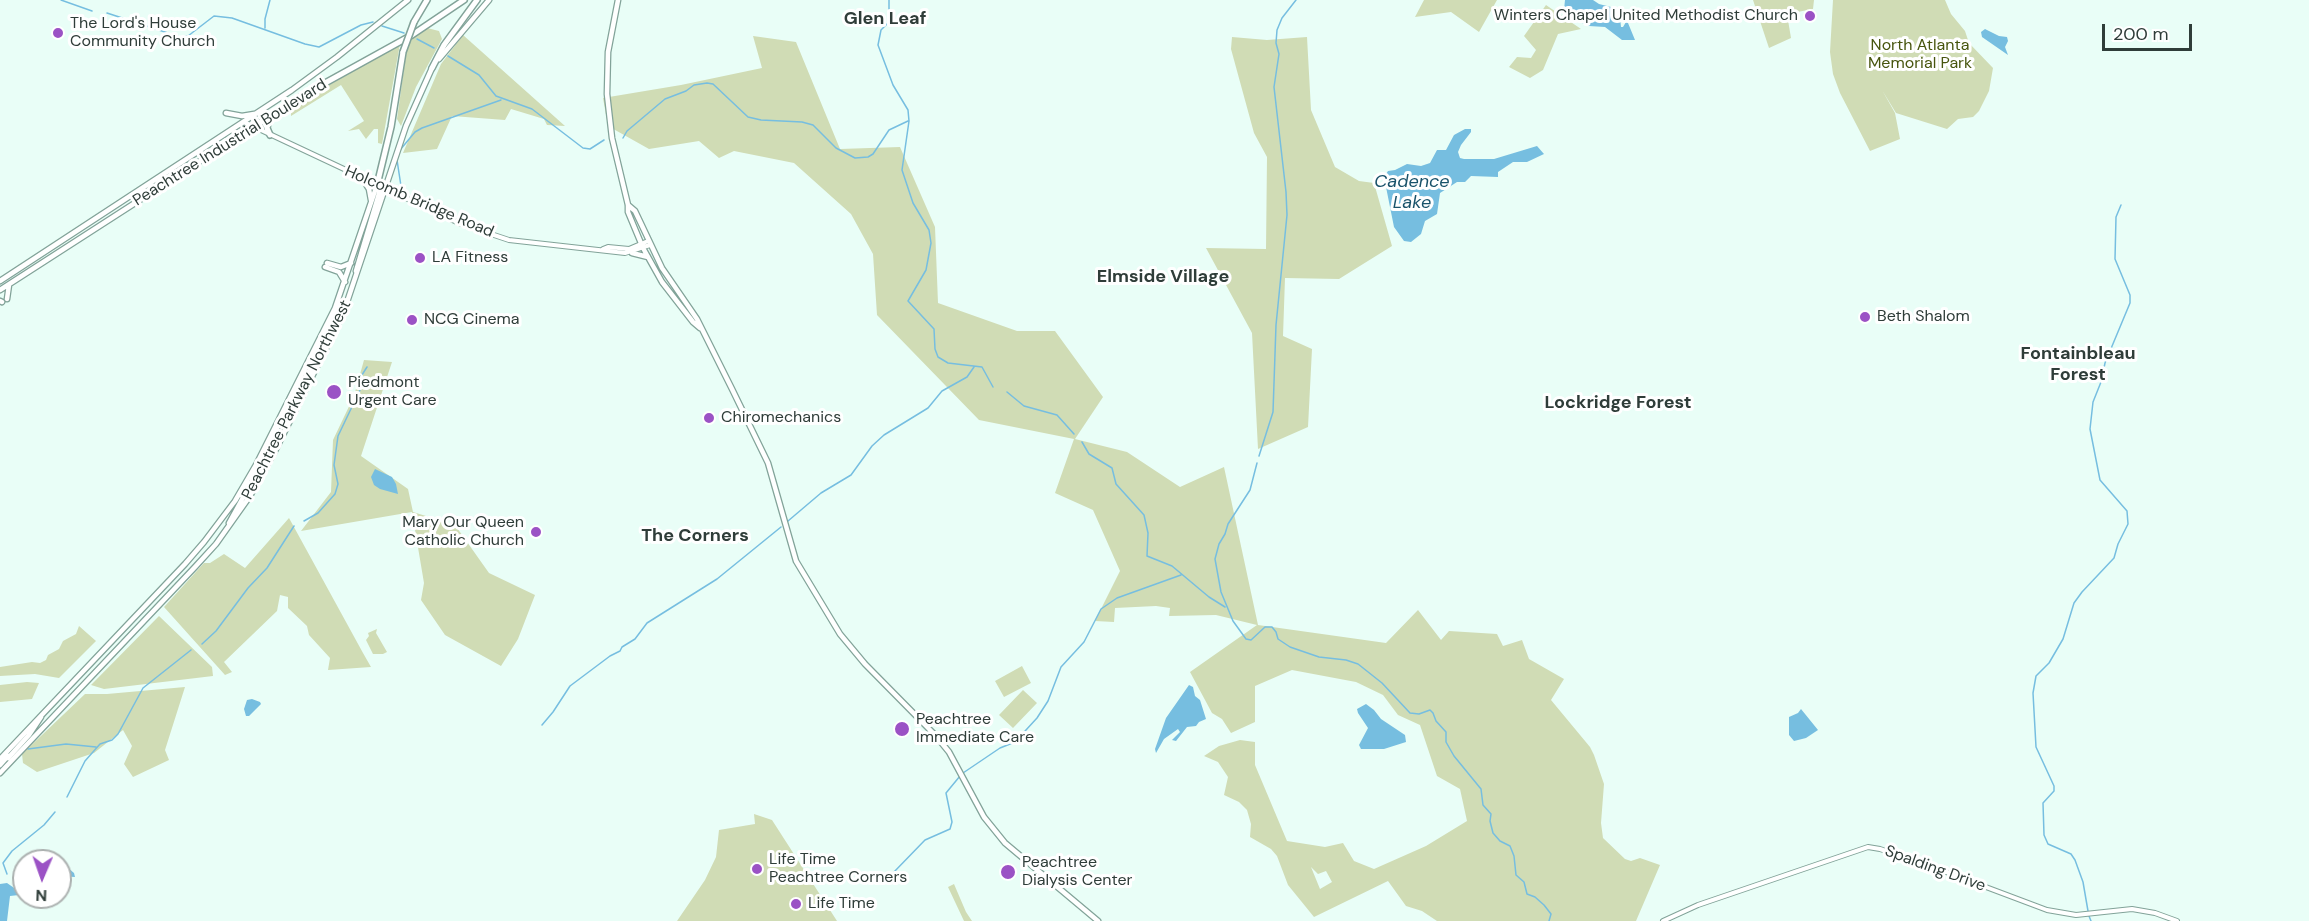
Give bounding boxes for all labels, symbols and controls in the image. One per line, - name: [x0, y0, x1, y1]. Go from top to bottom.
- place label: Winters Chapel United Methodist Church: [1494, 6, 1798, 26]
- district label: Glen Leaf: [844, 8, 926, 30]
- marker: Winters Chapel United Methodist Church: [1803, 9, 1817, 23]
- scale bar: [2105, 12, 2195, 50]
- place label: The Lord's House Community Church: [70, 14, 215, 52]
- text: 200 m: [2113, 22, 2169, 46]
- marker: The Lord's House Community Church: [51, 26, 65, 40]
- park label: North Atlanta Memorial Park: [1868, 36, 1972, 74]
- street label: Peachtree Industrial Boulevard: [130, 75, 330, 211]
- street label: Holcomb Bridge Road: [342, 162, 496, 242]
- water label: Cadence Lake: [1374, 171, 1450, 213]
- place label: LA Fitness: [432, 248, 508, 268]
- marker: LA Fitness: [413, 251, 427, 265]
- district label: Elmside Village: [1097, 266, 1229, 288]
- street label: Peachtree Parkway Northwest: [238, 297, 356, 503]
- place label: Beth Shalom: [1877, 307, 1970, 327]
- place label: NCG Cinema: [424, 310, 519, 330]
- marker: Beth Shalom: [1858, 310, 1872, 324]
- marker: NCG Cinema: [405, 313, 419, 327]
- district label: Fontainbleau Forest: [2020, 343, 2136, 386]
- place label: Piedmont Urgent Care: [348, 373, 436, 411]
- marker: Piedmont Urgent Care: [325, 383, 343, 401]
- district label: Lockridge Forest: [1544, 392, 1692, 414]
- place label: Chiromechanics: [721, 408, 841, 428]
- marker: Chiromechanics: [702, 411, 716, 425]
- place label: Mary Our Queen Catholic Church: [402, 513, 524, 551]
- marker: Mary Our Queen Catholic Church: [529, 525, 543, 539]
- district label: The Corners: [641, 525, 749, 547]
- place label: Peachtree Immediate Care: [916, 710, 1034, 748]
- marker: Peachtree Immediate Care: [893, 720, 911, 738]
- street label: Spalding Drive: [1882, 842, 1988, 896]
- north arrow: [12, 849, 72, 909]
- place label: Life Time Peachtree Corners: [769, 850, 907, 888]
- place label: Peachtree Dialysis Center: [1022, 853, 1133, 891]
- marker: Life Time Peachtree Corners: [750, 862, 764, 876]
- marker: Peachtree Dialysis Center: [999, 863, 1017, 881]
- text: N: [35, 885, 48, 906]
- place label: Life Time: [808, 894, 875, 914]
- marker: Life Time: [789, 897, 803, 911]

